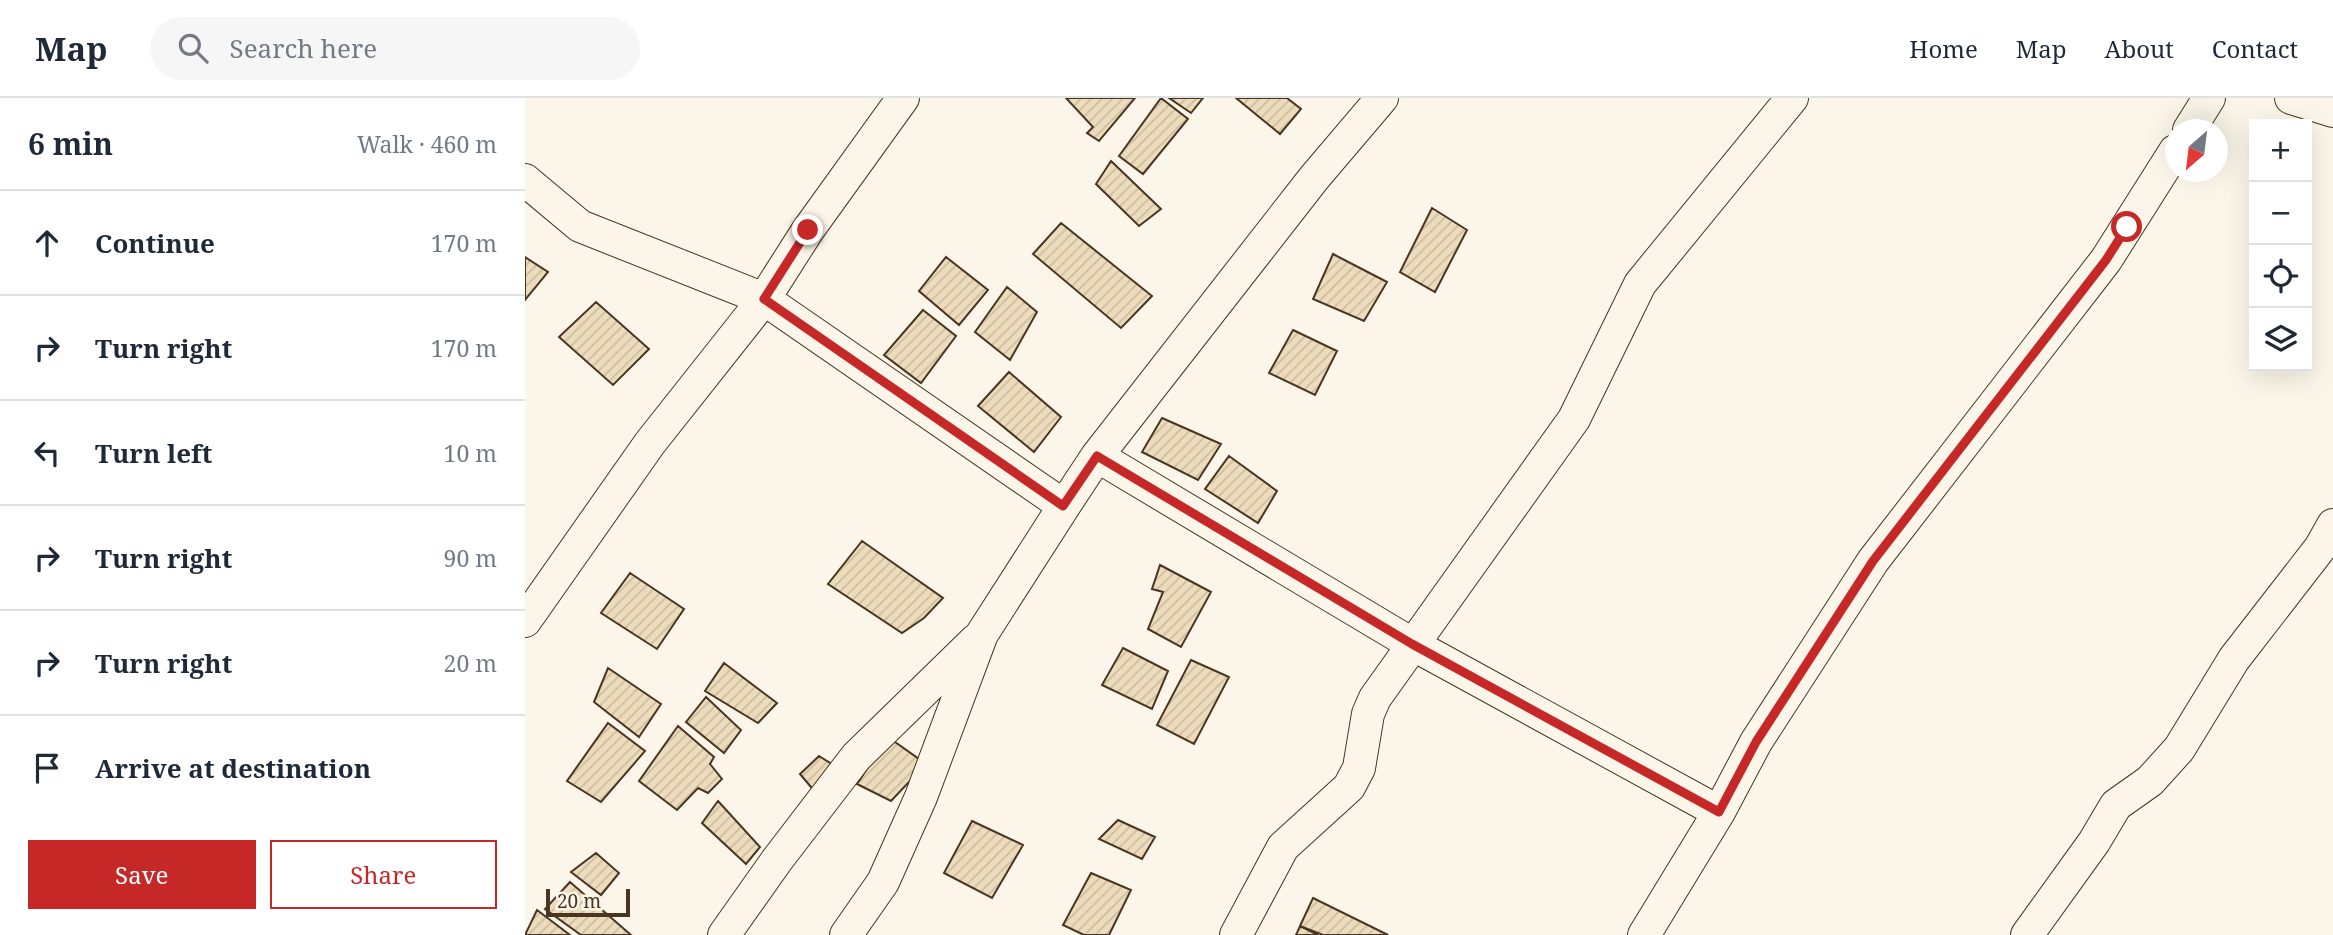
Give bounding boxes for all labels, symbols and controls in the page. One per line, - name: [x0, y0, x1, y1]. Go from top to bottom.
- search box: [150, 17, 640, 80]
- text: Map: [35, 26, 108, 71]
- icon: search: [174, 29, 212, 67]
- text: Search here: [230, 30, 377, 66]
- text: Home: [1909, 32, 1978, 65]
- text: Map: [2016, 32, 2067, 65]
- text: About: [2105, 32, 2174, 65]
- text: Contact: [2212, 32, 2298, 65]
- north arrow: [2165, 119, 2228, 182]
- map controls: [2249, 119, 2312, 371]
- button: +: [2249, 119, 2312, 182]
- text: 6 min: [28, 123, 113, 164]
- text: Walk · 460 m: [357, 128, 497, 160]
- button: −: [2249, 182, 2312, 245]
- route start: [2111, 211, 2142, 242]
- route end: [792, 214, 823, 245]
- icon: ahead: [28, 224, 66, 262]
- text: Continue: [95, 225, 215, 261]
- text: 170 m: [431, 227, 497, 259]
- button: locate: [2249, 245, 2312, 308]
- button: layers: [2249, 308, 2312, 371]
- icon: right: [28, 329, 66, 367]
- text: Turn right: [95, 330, 232, 366]
- text: 170 m: [431, 332, 497, 364]
- icon: left: [28, 434, 66, 472]
- text: Turn left: [95, 435, 212, 471]
- text: 10 m: [444, 437, 497, 469]
- icon: right: [28, 539, 66, 577]
- text: Turn right: [95, 540, 232, 576]
- text: 90 m: [444, 542, 497, 574]
- icon: right: [28, 644, 66, 682]
- text: Turn right: [95, 645, 232, 681]
- text: 20 m: [444, 647, 497, 679]
- icon: arrive: [28, 749, 66, 787]
- text: Arrive at destination: [95, 750, 371, 786]
- button: Save: [28, 840, 256, 909]
- button: Share: [270, 840, 497, 909]
- scale bar: [546, 886, 630, 918]
- text: 20 m: [557, 888, 601, 914]

